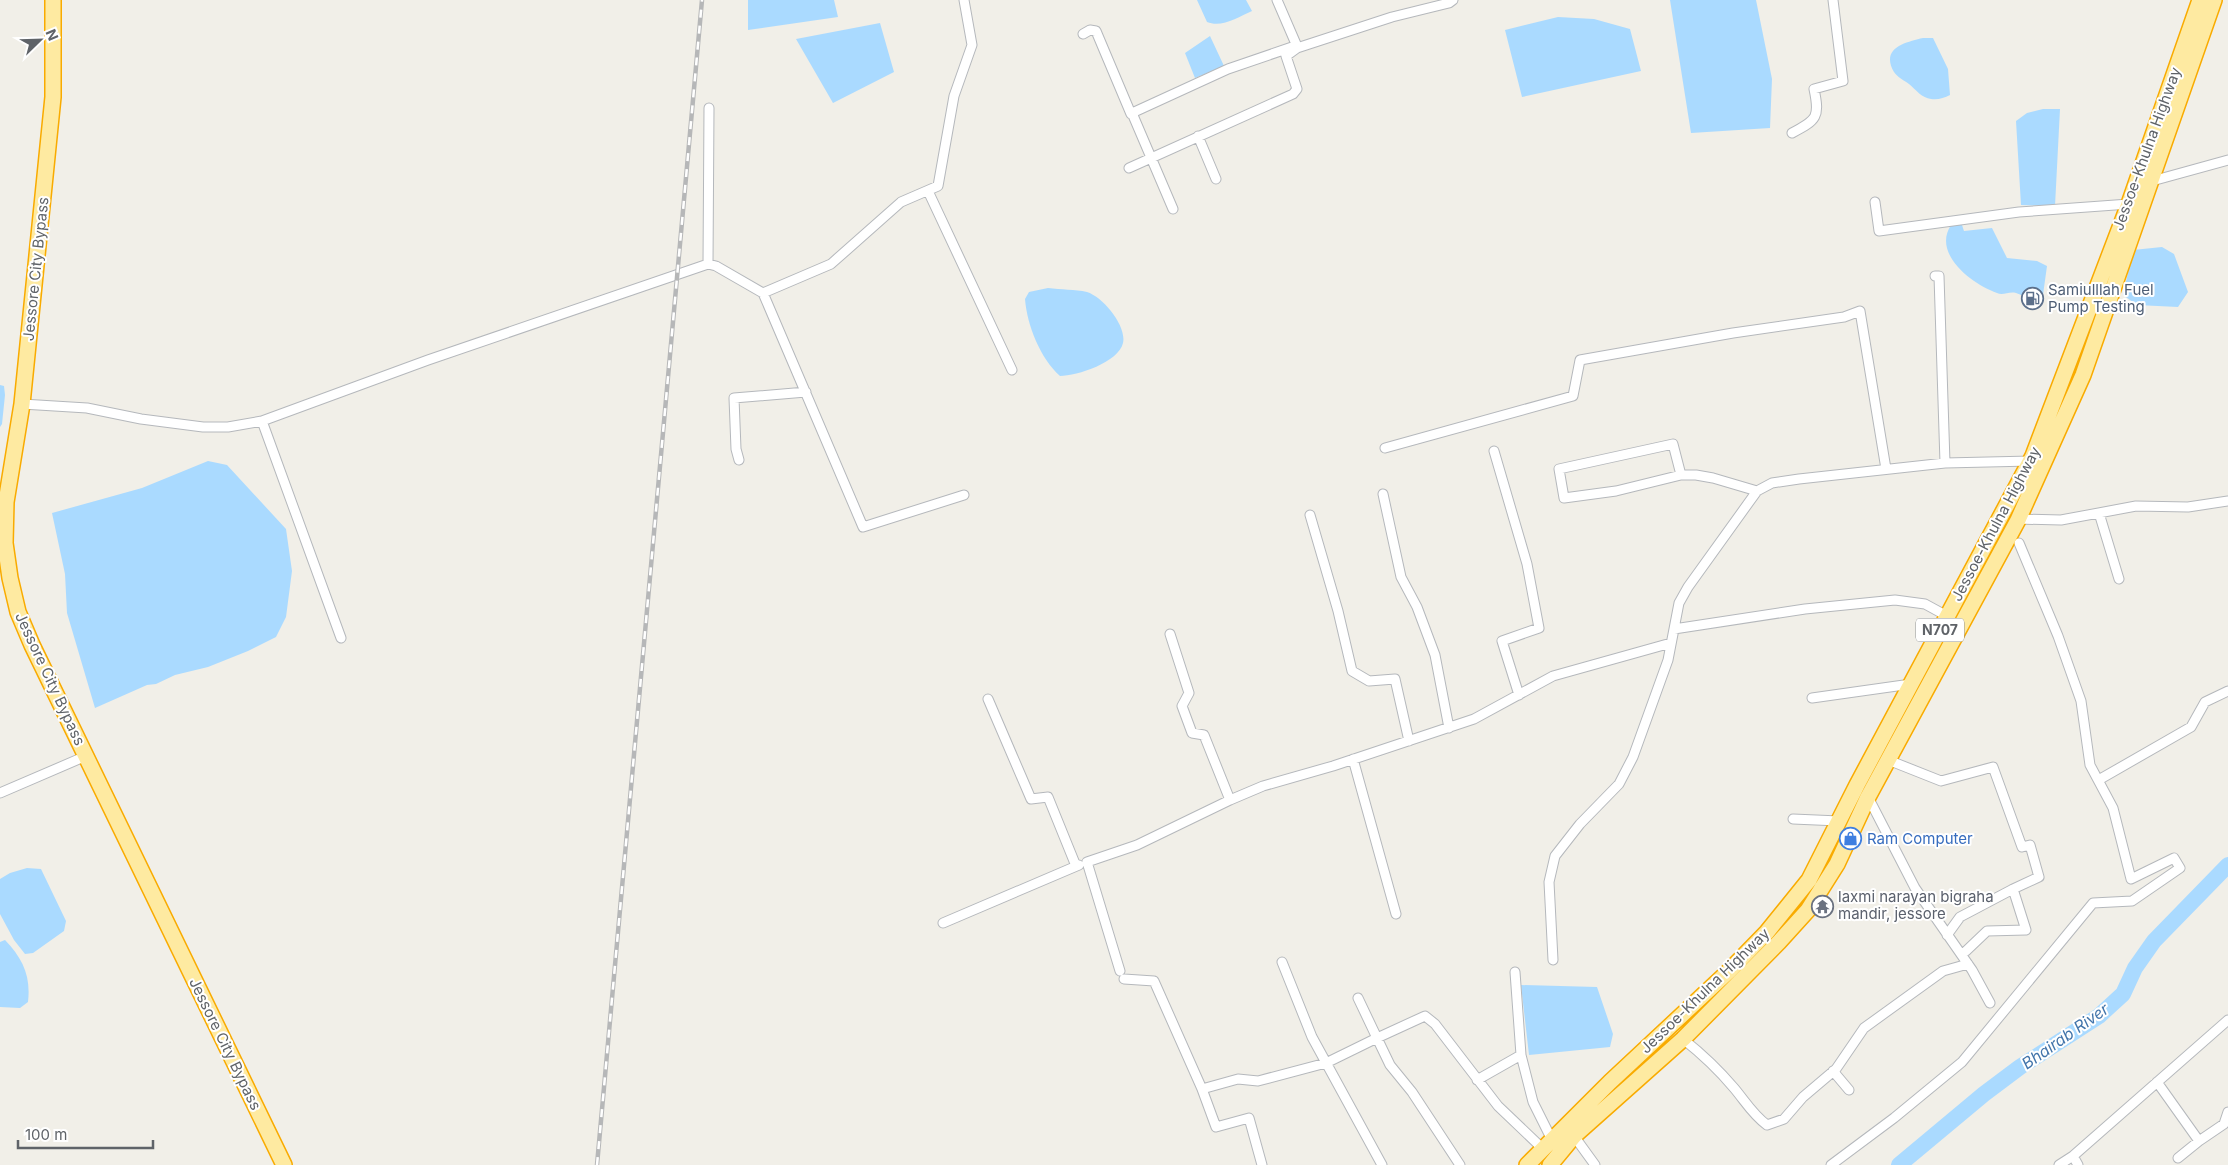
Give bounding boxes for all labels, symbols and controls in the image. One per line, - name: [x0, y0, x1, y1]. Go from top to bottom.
- north arrow: [15, 15, 65, 65]
- text: N: [43, 26, 62, 43]
- street label: Jessoe-Khulna Highway: [2108, 64, 2185, 233]
- street label: Jessore City Bypass: [18, 196, 53, 342]
- place label: Samiulllah Fuel Pump Testing: [2048, 280, 2154, 316]
- fuel station icon: Samiulllah Fuel Pump Testing: [2020, 287, 2044, 311]
- street label: Jessoe-Khulna Highway: [1947, 443, 2045, 604]
- street label: Jessore City Bypass: [11, 609, 90, 748]
- road number: N707: [1916, 618, 1964, 642]
- shop icon: Ram Computer: [1839, 827, 1863, 851]
- place label: Ram Computer: [1867, 829, 1973, 848]
- place label: laxmi narayan bigraha mandir, jessore: [1838, 887, 1994, 923]
- temple icon: laxmi narayan bigraha mandir, jessore: [1810, 894, 1834, 918]
- street label: Jessoe-Khulna Highway: [1636, 924, 1774, 1057]
- street label: Jessore City Bypass: [185, 975, 266, 1113]
- water label: Bhairab River: [2018, 998, 2113, 1073]
- scale bar: [18, 1118, 152, 1150]
- text: 100 m: [25, 1125, 67, 1144]

